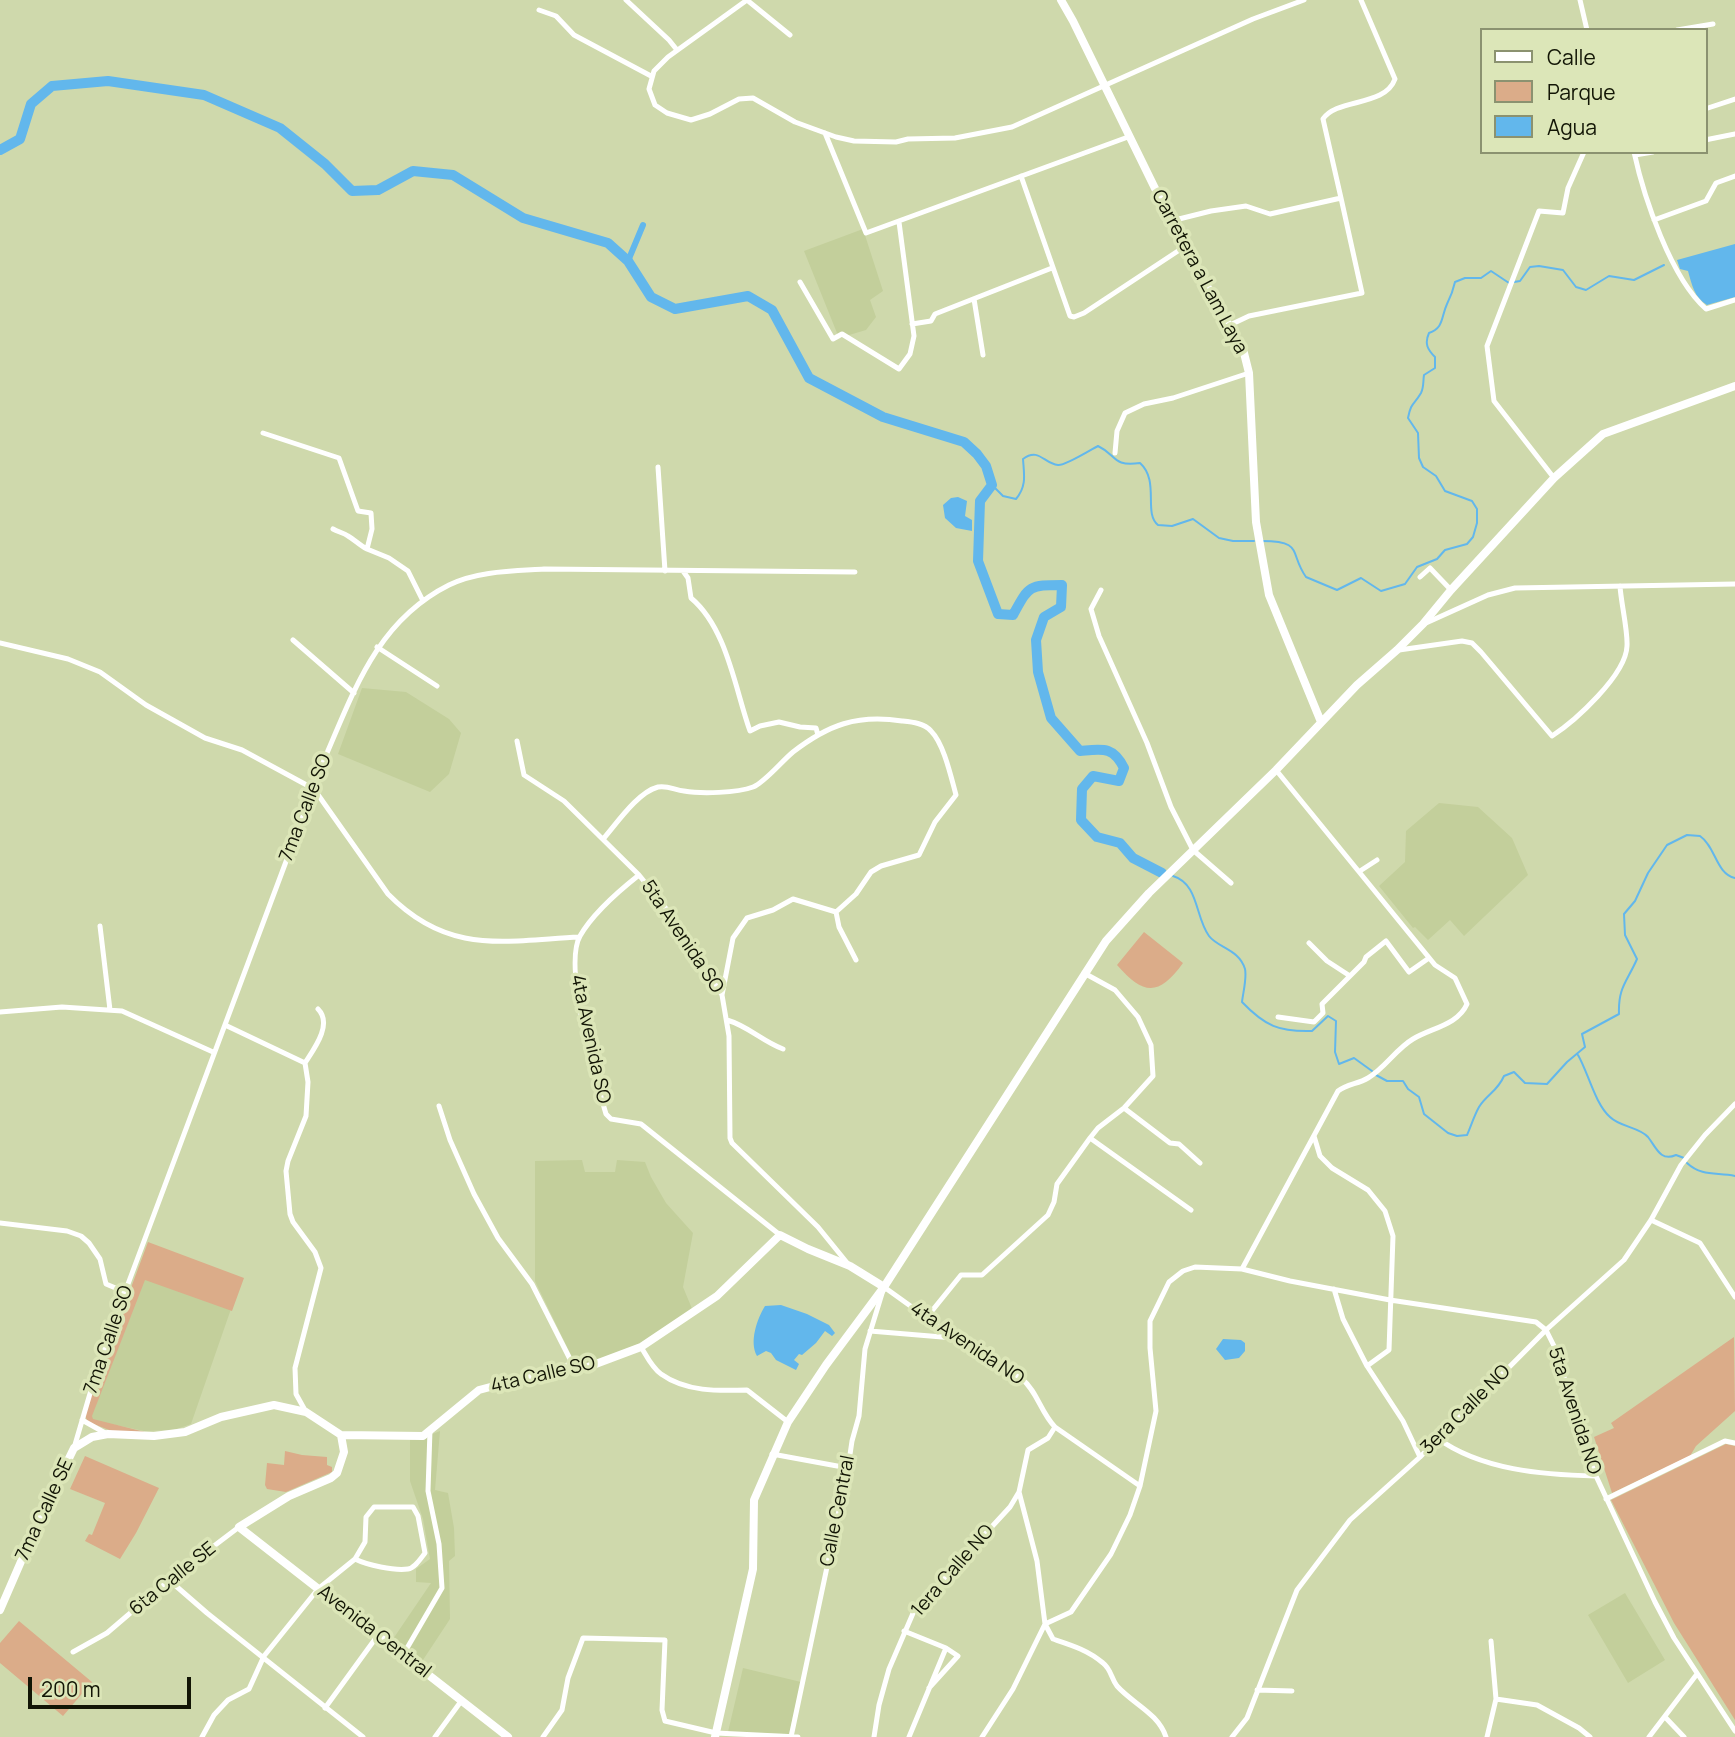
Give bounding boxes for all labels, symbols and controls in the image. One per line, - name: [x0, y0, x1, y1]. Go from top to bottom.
- legend: [1480, 28, 1707, 154]
- text: Calle: [1547, 43, 1596, 71]
- text: Parque: [1547, 78, 1616, 106]
- text: Agua: [1547, 113, 1597, 141]
- street label: Carretera a Lam Laya: [1146, 186, 1252, 358]
- street label: 7ma Calle SO: [275, 751, 337, 865]
- street label: 5ta Avenida SO: [636, 876, 728, 998]
- street label: 4ta Avenida SO: [565, 972, 615, 1106]
- street label: 7ma Calle SO: [80, 1283, 138, 1397]
- street label: 4ta Avenida NO: [906, 1297, 1028, 1391]
- street label: 5ta Avenida NO: [1543, 1345, 1605, 1477]
- street label: 4ta Calle SO: [489, 1352, 597, 1398]
- street label: 3era Calle NO: [1417, 1361, 1515, 1459]
- street label: Calle Central: [816, 1454, 860, 1568]
- street label: 7ma Calle SE: [11, 1455, 79, 1565]
- street label: 1era Calle NO: [907, 1520, 999, 1622]
- street label: 6ta Calle SE: [125, 1537, 221, 1621]
- street label: Avenida Central: [313, 1581, 435, 1683]
- scale bar: [32, 1664, 194, 1708]
- text: 200 m: [41, 1675, 101, 1703]

